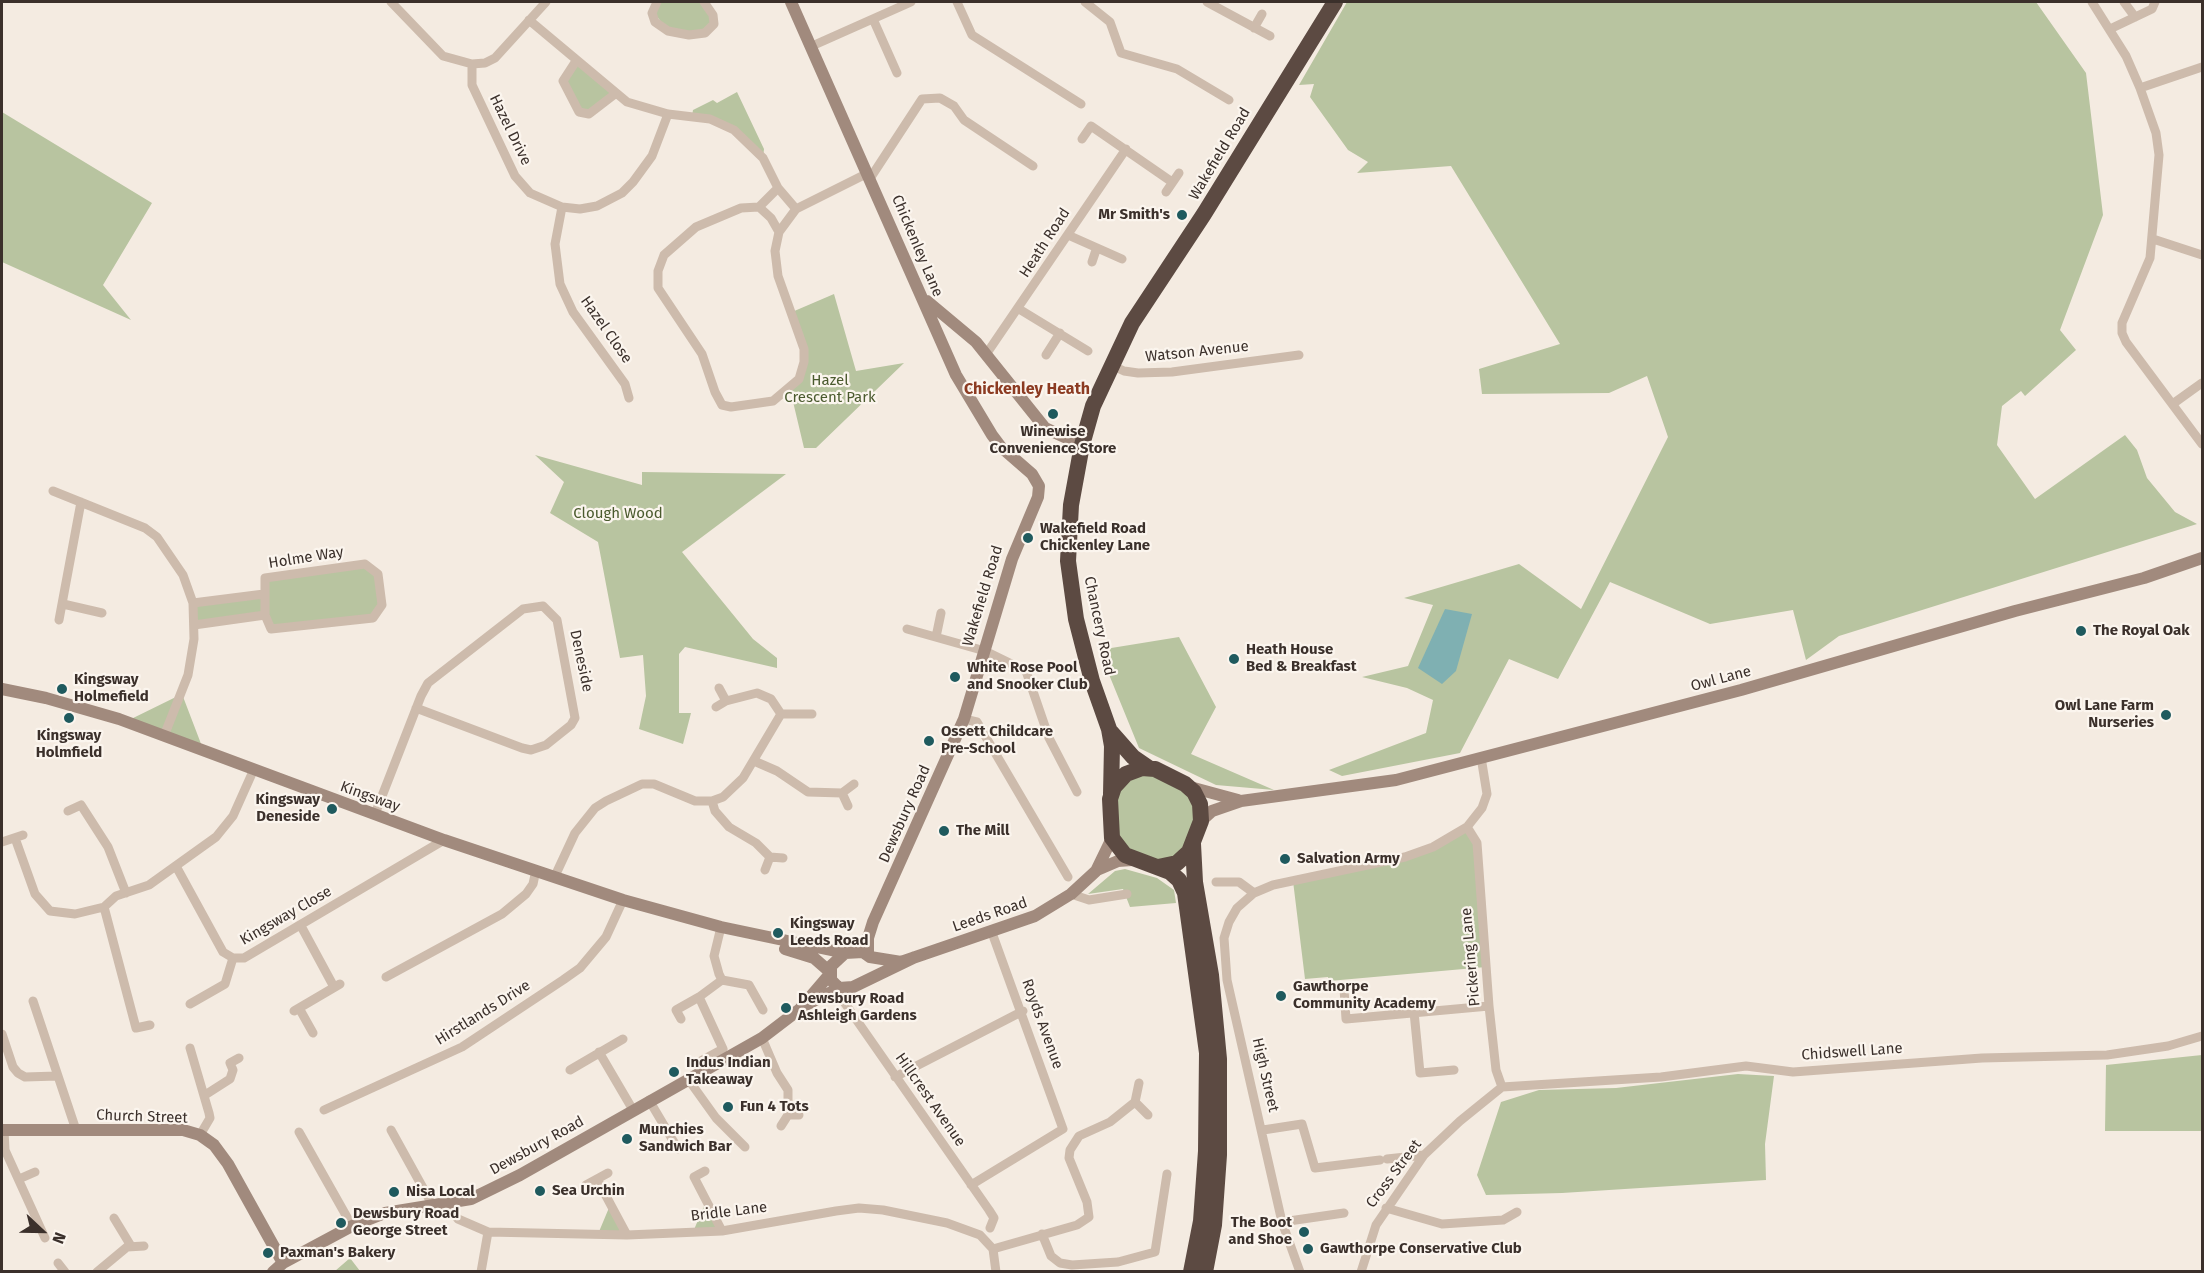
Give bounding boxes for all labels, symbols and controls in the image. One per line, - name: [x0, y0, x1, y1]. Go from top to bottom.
- street label: Hazel Drive: [485, 92, 535, 168]
- street label: Wakefield Road: [1185, 105, 1255, 203]
- street label: Chickenley Lane: [887, 192, 947, 300]
- street label: Heath Road: [1016, 205, 1074, 281]
- place label: Mr Smith's: [1098, 206, 1170, 224]
- marker: Mr Smith's: [1175, 208, 1189, 222]
- street label: Hazel Close: [576, 293, 636, 367]
- street label: Watson Avenue: [1144, 338, 1250, 366]
- park label: Hazel Crescent Park: [784, 372, 876, 407]
- district label: Chickenley Heath: [964, 380, 1090, 400]
- marker: Winewise Convenience Store: [1046, 407, 1060, 421]
- place label: Winewise Convenience Store: [990, 423, 1116, 458]
- park label: Clough Wood: [573, 505, 663, 523]
- place label: Wakefield Road Chickenley Lane: [1040, 520, 1150, 555]
- marker: Wakefield Road Chickenley Lane: [1021, 531, 1035, 545]
- street label: Holme Way: [267, 543, 345, 573]
- street label: Wakefield Road: [959, 543, 1007, 649]
- street label: Chancery Road: [1080, 575, 1118, 677]
- place label: The Royal Oak: [2093, 622, 2189, 640]
- marker: The Royal Oak: [2074, 624, 2088, 638]
- street label: Deneside: [566, 628, 596, 694]
- place label: Heath House Bed & Breakfast: [1246, 641, 1357, 676]
- marker: Heath House Bed & Breakfast: [1227, 652, 1241, 666]
- place label: White Rose Pool and Snooker Club: [967, 659, 1088, 694]
- street label: Owl Lane: [1689, 662, 1753, 696]
- marker: White Rose Pool and Snooker Club: [948, 670, 962, 684]
- place label: Kingsway Holmefield: [74, 671, 149, 706]
- marker: Kingsway Holmefield: [55, 682, 69, 696]
- place label: Owl Lane Farm Nurseries: [2055, 697, 2154, 732]
- marker: Owl Lane Farm Nurseries: [2159, 708, 2173, 722]
- marker: Kingsway Holmfield: [62, 711, 76, 725]
- place label: Ossett Childcare Pre-School: [941, 723, 1053, 758]
- place label: Kingsway Holmfield: [36, 727, 102, 762]
- marker: Ossett Childcare Pre-School: [922, 734, 936, 748]
- street label: Dewsbury Road: [875, 762, 935, 866]
- street label: Kingsway: [338, 778, 402, 816]
- place label: Kingsway Deneside: [256, 791, 320, 826]
- marker: Kingsway Deneside: [325, 802, 339, 816]
- place label: The Mill: [956, 822, 1010, 840]
- marker: The Mill: [937, 824, 951, 838]
- place label: Salvation Army: [1297, 850, 1400, 868]
- marker: Salvation Army: [1278, 852, 1292, 866]
- street label: Kingsway Close: [237, 882, 335, 950]
- street label: Leeds Road: [950, 894, 1030, 936]
- street label: Pickering Lane: [1458, 907, 1484, 1007]
- place label: Kingsway Leeds Road: [790, 915, 869, 950]
- marker: Kingsway Leeds Road: [771, 926, 785, 940]
- street label: Royds Avenue: [1017, 976, 1067, 1072]
- street label: Hirstlands Drive: [432, 977, 534, 1049]
- place label: Gawthorpe Community Academy: [1293, 978, 1436, 1013]
- marker: Gawthorpe Community Academy: [1274, 989, 1288, 1003]
- place label: Dewsbury Road Ashleigh Gardens: [798, 990, 917, 1025]
- marker: Dewsbury Road Ashleigh Gardens: [779, 1001, 793, 1015]
- street label: High Street: [1248, 1036, 1282, 1114]
- street label: Chidswell Lane: [1801, 1039, 1903, 1065]
- street label: Hillcrest Avenue: [891, 1050, 969, 1150]
- place label: Indus Indian Takeaway: [686, 1054, 771, 1089]
- marker: Indus Indian Takeaway: [667, 1065, 681, 1079]
- place label: Fun 4 Tots: [740, 1098, 809, 1116]
- marker: Fun 4 Tots: [721, 1100, 735, 1114]
- street label: Church Street: [96, 1106, 188, 1128]
- street label: Dewsbury Road: [487, 1113, 587, 1179]
- place label: Munchies Sandwich Bar: [639, 1121, 732, 1156]
- marker: Munchies Sandwich Bar: [620, 1132, 634, 1146]
- street label: Cross Street: [1362, 1136, 1426, 1212]
- place label: Sea Urchin: [552, 1182, 625, 1200]
- place label: Nisa Local: [406, 1183, 475, 1201]
- marker: Sea Urchin: [533, 1184, 547, 1198]
- marker: Nisa Local: [387, 1185, 401, 1199]
- street label: Bridle Lane: [690, 1198, 768, 1226]
- north arrow: [12, 1201, 72, 1261]
- place label: Dewsbury Road George Street: [353, 1205, 459, 1240]
- place label: The Boot and Shoe: [1228, 1214, 1292, 1249]
- marker: Dewsbury Road George Street: [334, 1216, 348, 1230]
- marker: The Boot and Shoe: [1297, 1225, 1311, 1239]
- text: N: [48, 1229, 70, 1246]
- place label: Gawthorpe Conservative Club: [1320, 1240, 1522, 1258]
- marker: Gawthorpe Conservative Club: [1301, 1242, 1315, 1256]
- place label: Paxman's Bakery: [280, 1244, 395, 1262]
- marker: Paxman's Bakery: [261, 1246, 275, 1260]

